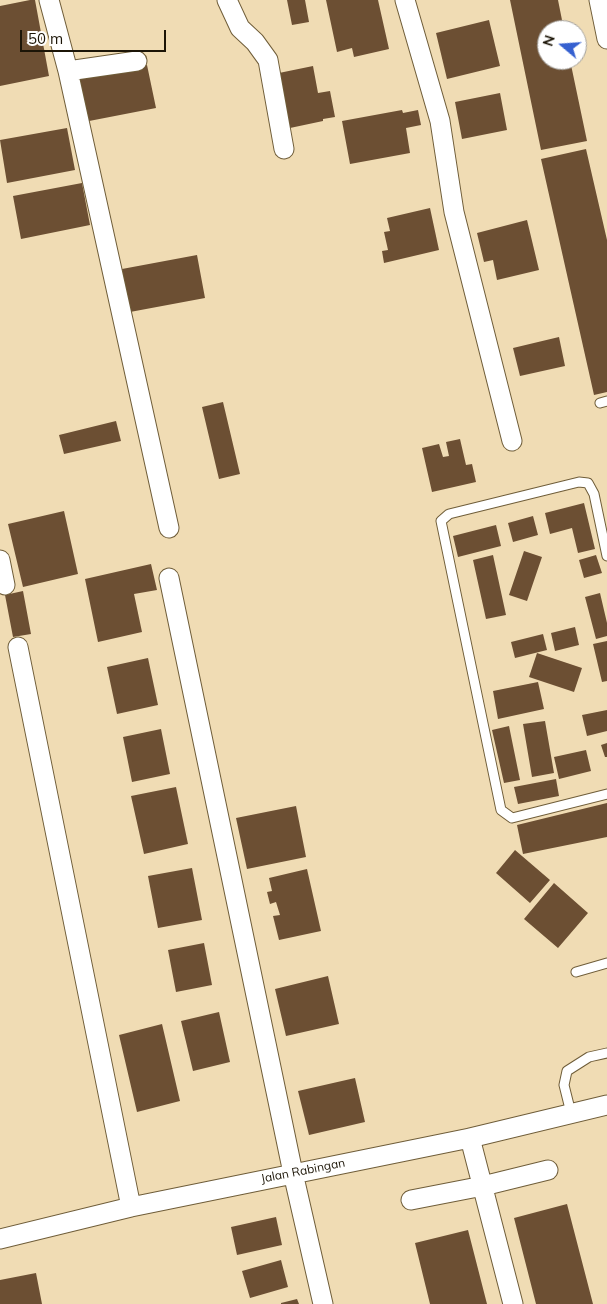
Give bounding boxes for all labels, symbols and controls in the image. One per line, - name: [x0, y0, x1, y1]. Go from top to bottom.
- scale bar: [22, 20, 169, 52]
- north arrow: [537, 20, 587, 70]
- text: 50 m: [28, 29, 63, 48]
- text: N: [538, 33, 559, 48]
- street label: Jalan Rabingan: [260, 1156, 346, 1186]

